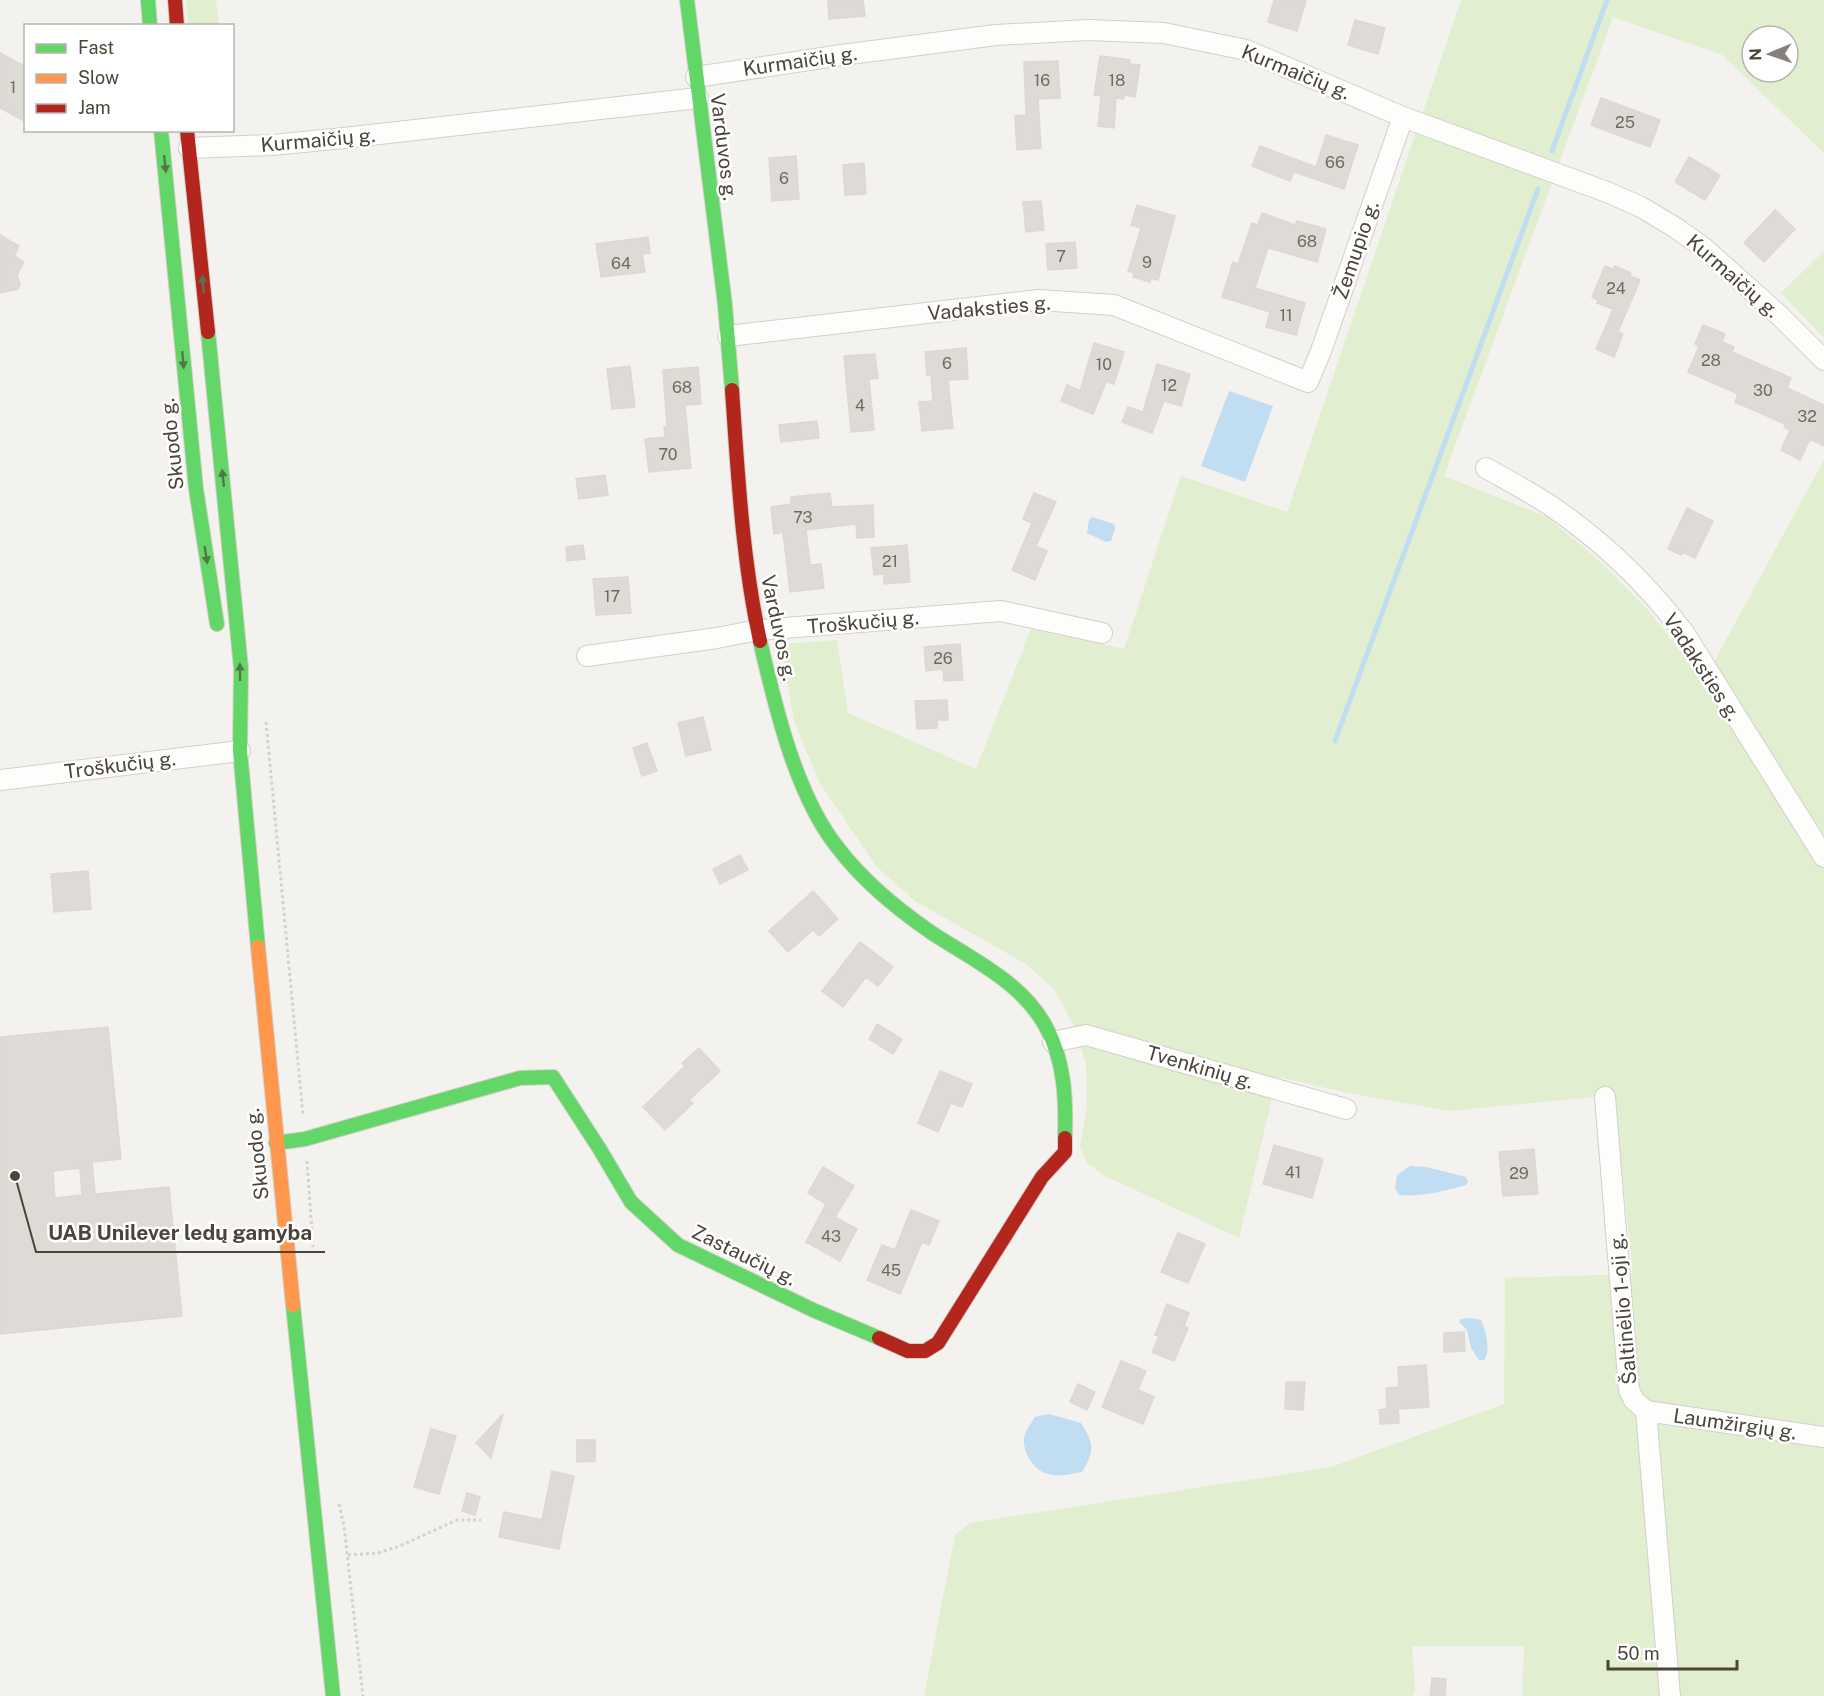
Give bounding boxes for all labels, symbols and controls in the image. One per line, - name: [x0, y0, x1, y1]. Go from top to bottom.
- legend: [24, 24, 234, 132]
- north arrow: [1740, 24, 1800, 84]
- text: Fast: [78, 37, 114, 58]
- street label: Kurmaičių g.: [1238, 39, 1354, 105]
- street label: Kurmaičių g.: [741, 41, 859, 81]
- text: N: [1746, 48, 1765, 61]
- text: Slow: [78, 67, 119, 88]
- house number: 16: [1034, 71, 1050, 90]
- house number: 18: [1109, 71, 1125, 90]
- house number: 1: [10, 78, 16, 97]
- street label: Varduvos g.: [706, 92, 742, 202]
- text: Jam: [78, 97, 111, 118]
- house number: 25: [1615, 113, 1635, 132]
- street label: Kurmaičių g.: [260, 123, 376, 157]
- house number: 66: [1325, 153, 1345, 172]
- one-way arrow: [160, 155, 170, 174]
- house number: 6: [779, 169, 789, 188]
- street label: Žemupio g.: [1328, 198, 1384, 302]
- street label: Kurmaičių g.: [1682, 229, 1784, 323]
- house number: 68: [1297, 232, 1317, 251]
- house number: 7: [1056, 247, 1066, 266]
- house number: 9: [1142, 253, 1152, 272]
- house number: 64: [611, 254, 631, 273]
- one-way arrow: [198, 274, 208, 293]
- house number: 24: [1606, 279, 1626, 298]
- street label: Vadaksties g.: [927, 291, 1051, 325]
- house number: 11: [1279, 306, 1293, 325]
- one-way arrow: [178, 351, 188, 370]
- house number: 28: [1701, 351, 1721, 370]
- house number: 6: [942, 354, 952, 373]
- house number: 10: [1096, 355, 1112, 374]
- house number: 12: [1161, 376, 1177, 395]
- house number: 68: [672, 378, 692, 397]
- house number: 30: [1753, 381, 1773, 400]
- house number: 4: [855, 396, 865, 415]
- street label: Skuodo g.: [155, 397, 189, 491]
- house number: 32: [1797, 407, 1817, 426]
- house number: 70: [658, 445, 678, 464]
- one-way arrow: [218, 468, 228, 487]
- house number: 73: [793, 508, 813, 527]
- one-way arrow: [202, 545, 211, 564]
- house number: 21: [882, 552, 898, 571]
- street label: Varduvos g.: [756, 573, 802, 683]
- house number: 17: [604, 587, 620, 606]
- street label: Troškučių g.: [806, 605, 920, 639]
- street label: Vadaksties g.: [1658, 609, 1746, 725]
- house number: 26: [933, 649, 953, 668]
- one-way arrow: [235, 662, 245, 681]
- street label: Troškučių g.: [63, 746, 177, 784]
- street label: Tvenkinių g.: [1144, 1040, 1256, 1094]
- street label: Skuodo g.: [240, 1107, 274, 1201]
- house number: 41: [1285, 1163, 1301, 1182]
- house number: 29: [1509, 1164, 1529, 1183]
- callout: UAB Unilever ledų gamyba: [36, 1213, 325, 1252]
- street label: Zastaučių g.: [688, 1219, 800, 1291]
- text: UAB Unilever ledų gamyba: [48, 1220, 312, 1245]
- house number: 43: [821, 1227, 841, 1246]
- street label: Šaltinėlio 1-oji g.: [1604, 1232, 1642, 1386]
- house number: 45: [881, 1261, 901, 1280]
- street label: Laumžirgių g.: [1672, 1403, 1798, 1445]
- scale bar: [1608, 1633, 1737, 1671]
- text: 50 m: [1617, 1643, 1660, 1664]

